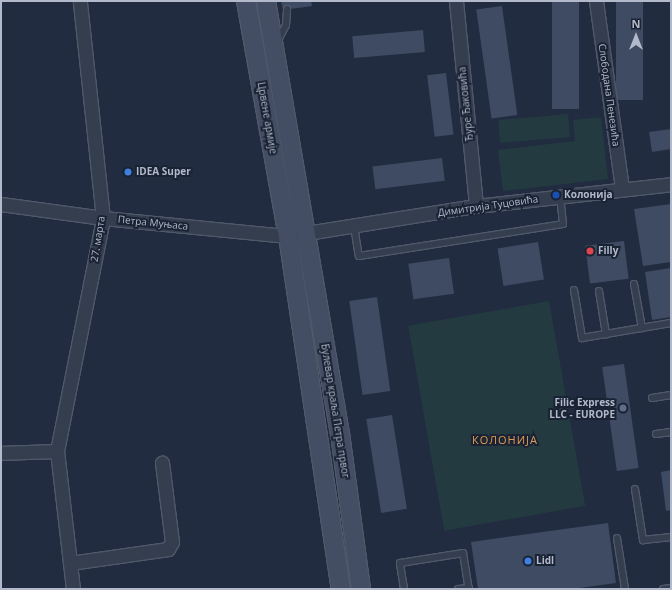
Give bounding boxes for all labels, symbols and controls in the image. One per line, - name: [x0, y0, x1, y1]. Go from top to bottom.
- north arrow: [616, 16, 656, 56]
- text: N: [632, 16, 640, 31]
- street label: Слободана Пенезића: [596, 43, 622, 147]
- street label: Ђуре Ђаковића: [456, 66, 476, 142]
- street label: Црвене армије: [255, 81, 279, 155]
- place label: IDEA Super: [136, 166, 191, 178]
- marker: IDEA Super: [123, 167, 133, 177]
- place label: Колонија: [564, 189, 612, 201]
- marker: Колонија: [551, 190, 561, 200]
- street label: Димитрија Туцовића: [437, 193, 539, 219]
- street label: Петра Муњаса: [117, 213, 189, 233]
- street label: 27. марта: [88, 215, 108, 263]
- place label: Filly: [598, 245, 618, 257]
- marker: Filly: [585, 246, 595, 256]
- street label: Булевар краља Петра првог: [318, 343, 352, 479]
- place label: Filic Express LLC - EUROPE: [549, 396, 615, 420]
- marker: Filic Express LLC - EUROPE: [618, 403, 628, 413]
- district label: КОЛОНИЈА: [472, 433, 538, 447]
- place label: Lidl: [536, 555, 554, 567]
- marker: Lidl: [523, 556, 533, 566]

